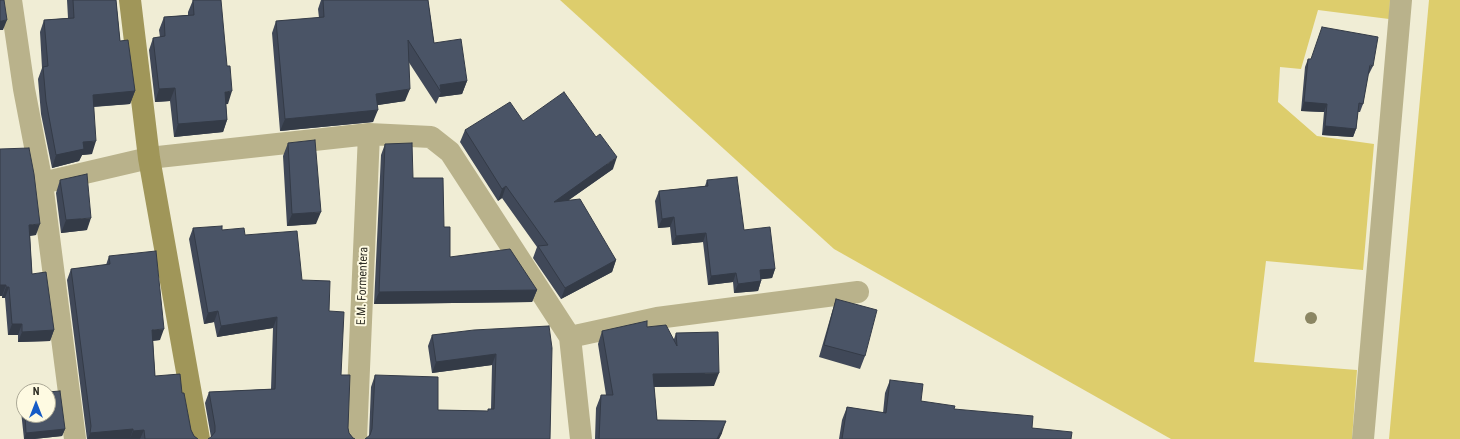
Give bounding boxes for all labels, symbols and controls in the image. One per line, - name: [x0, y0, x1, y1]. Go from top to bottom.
- street label: E.M. Formentera: [354, 247, 372, 325]
- north arrow: [16, 383, 56, 423]
- text: N: [33, 385, 39, 398]

